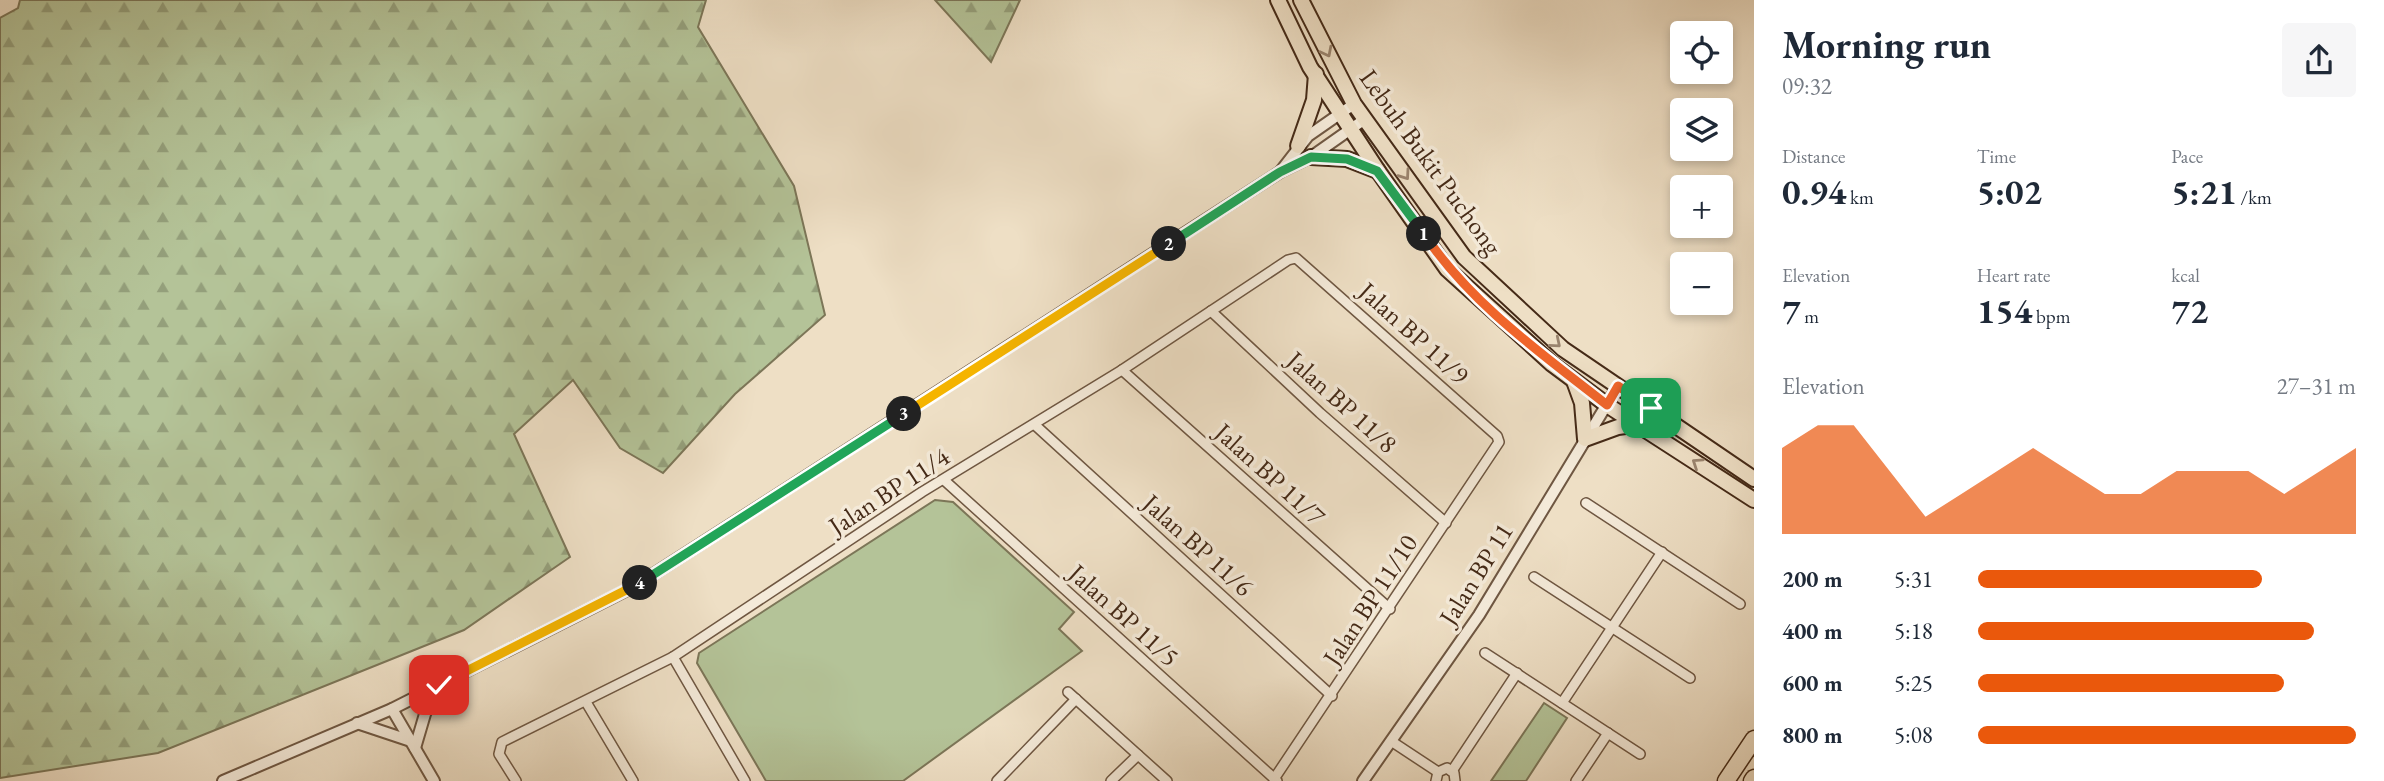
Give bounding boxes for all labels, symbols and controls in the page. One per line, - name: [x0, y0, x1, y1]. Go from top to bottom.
- text: Morning run: [1782, 20, 1991, 69]
- map controls: [1670, 21, 1733, 315]
- button: locate: [1670, 21, 1733, 84]
- button: share: [2282, 23, 2356, 97]
- one-way arrow: [1318, 45, 1332, 57]
- street label: Lebuh Bukit Puchong: [1352, 62, 1510, 262]
- text: 09:32: [1782, 71, 1832, 101]
- button: layers: [1670, 98, 1733, 161]
- text: Distance: [1782, 144, 1845, 169]
- text: Time: [1977, 144, 2016, 169]
- text: Pace: [2171, 144, 2203, 169]
- one-way arrow: [1397, 167, 1409, 180]
- text: 0.94: [1782, 169, 1846, 214]
- text: 5:02: [1977, 169, 2042, 214]
- text: 5:21: [2171, 169, 2237, 214]
- button: +: [1670, 175, 1733, 238]
- text: km: [1846, 185, 1874, 210]
- text: /km: [2237, 185, 2272, 210]
- pin: 1: [1406, 216, 1442, 252]
- text: 1: [1418, 221, 1429, 246]
- pin: 2: [1152, 226, 1186, 262]
- text: 2: [1163, 231, 1174, 256]
- button: −: [1670, 252, 1733, 315]
- text: Elevation: [1782, 263, 1850, 288]
- text: Heart rate: [1977, 263, 2050, 288]
- text: kcal: [2171, 263, 2200, 288]
- street label: Jalan BP 11/9: [1350, 273, 1477, 392]
- text: 7: [1782, 288, 1801, 333]
- text: 154: [1977, 288, 2032, 333]
- text: 72: [2171, 288, 2208, 333]
- text: m: [1801, 304, 1819, 329]
- text: bpm: [2032, 304, 2070, 329]
- one-way arrow: [1548, 335, 1561, 347]
- street label: Jalan BP 11/8: [1278, 342, 1404, 461]
- text: Elevation: [1782, 371, 1865, 401]
- text: 27–31 m: [2277, 371, 2356, 401]
- pin: [1621, 378, 1681, 438]
- icon: arrive: [1632, 389, 1670, 427]
- pin: 3: [886, 396, 922, 432]
- text: 3: [898, 401, 909, 426]
- street label: Jalan BP 11/7: [1206, 414, 1333, 533]
- street label: Jalan BP 11/4: [820, 439, 956, 544]
- one-way arrow: [1692, 459, 1705, 471]
- street label: Jalan BP 11/6: [1134, 485, 1260, 604]
- street label: Jalan BP 11: [1430, 516, 1521, 633]
- street label: Jalan BP 11/10: [1314, 528, 1425, 674]
- street label: Jalan BP 11/5: [1060, 555, 1186, 674]
- text: 200 m: [1782, 564, 1843, 594]
- text: 5:31: [1894, 564, 1933, 594]
- pin: 4: [622, 566, 658, 600]
- text: 4: [634, 570, 645, 595]
- text: 400 m: [1782, 616, 1843, 646]
- text: 5:18: [1894, 616, 1933, 646]
- pin: [409, 655, 469, 715]
- icon: check: [420, 666, 458, 704]
- text: 600 m: [1782, 668, 1843, 698]
- text: 5:25: [1894, 668, 1933, 698]
- text: 800 m: [1782, 720, 1843, 750]
- text: 5:08: [1894, 720, 1933, 750]

